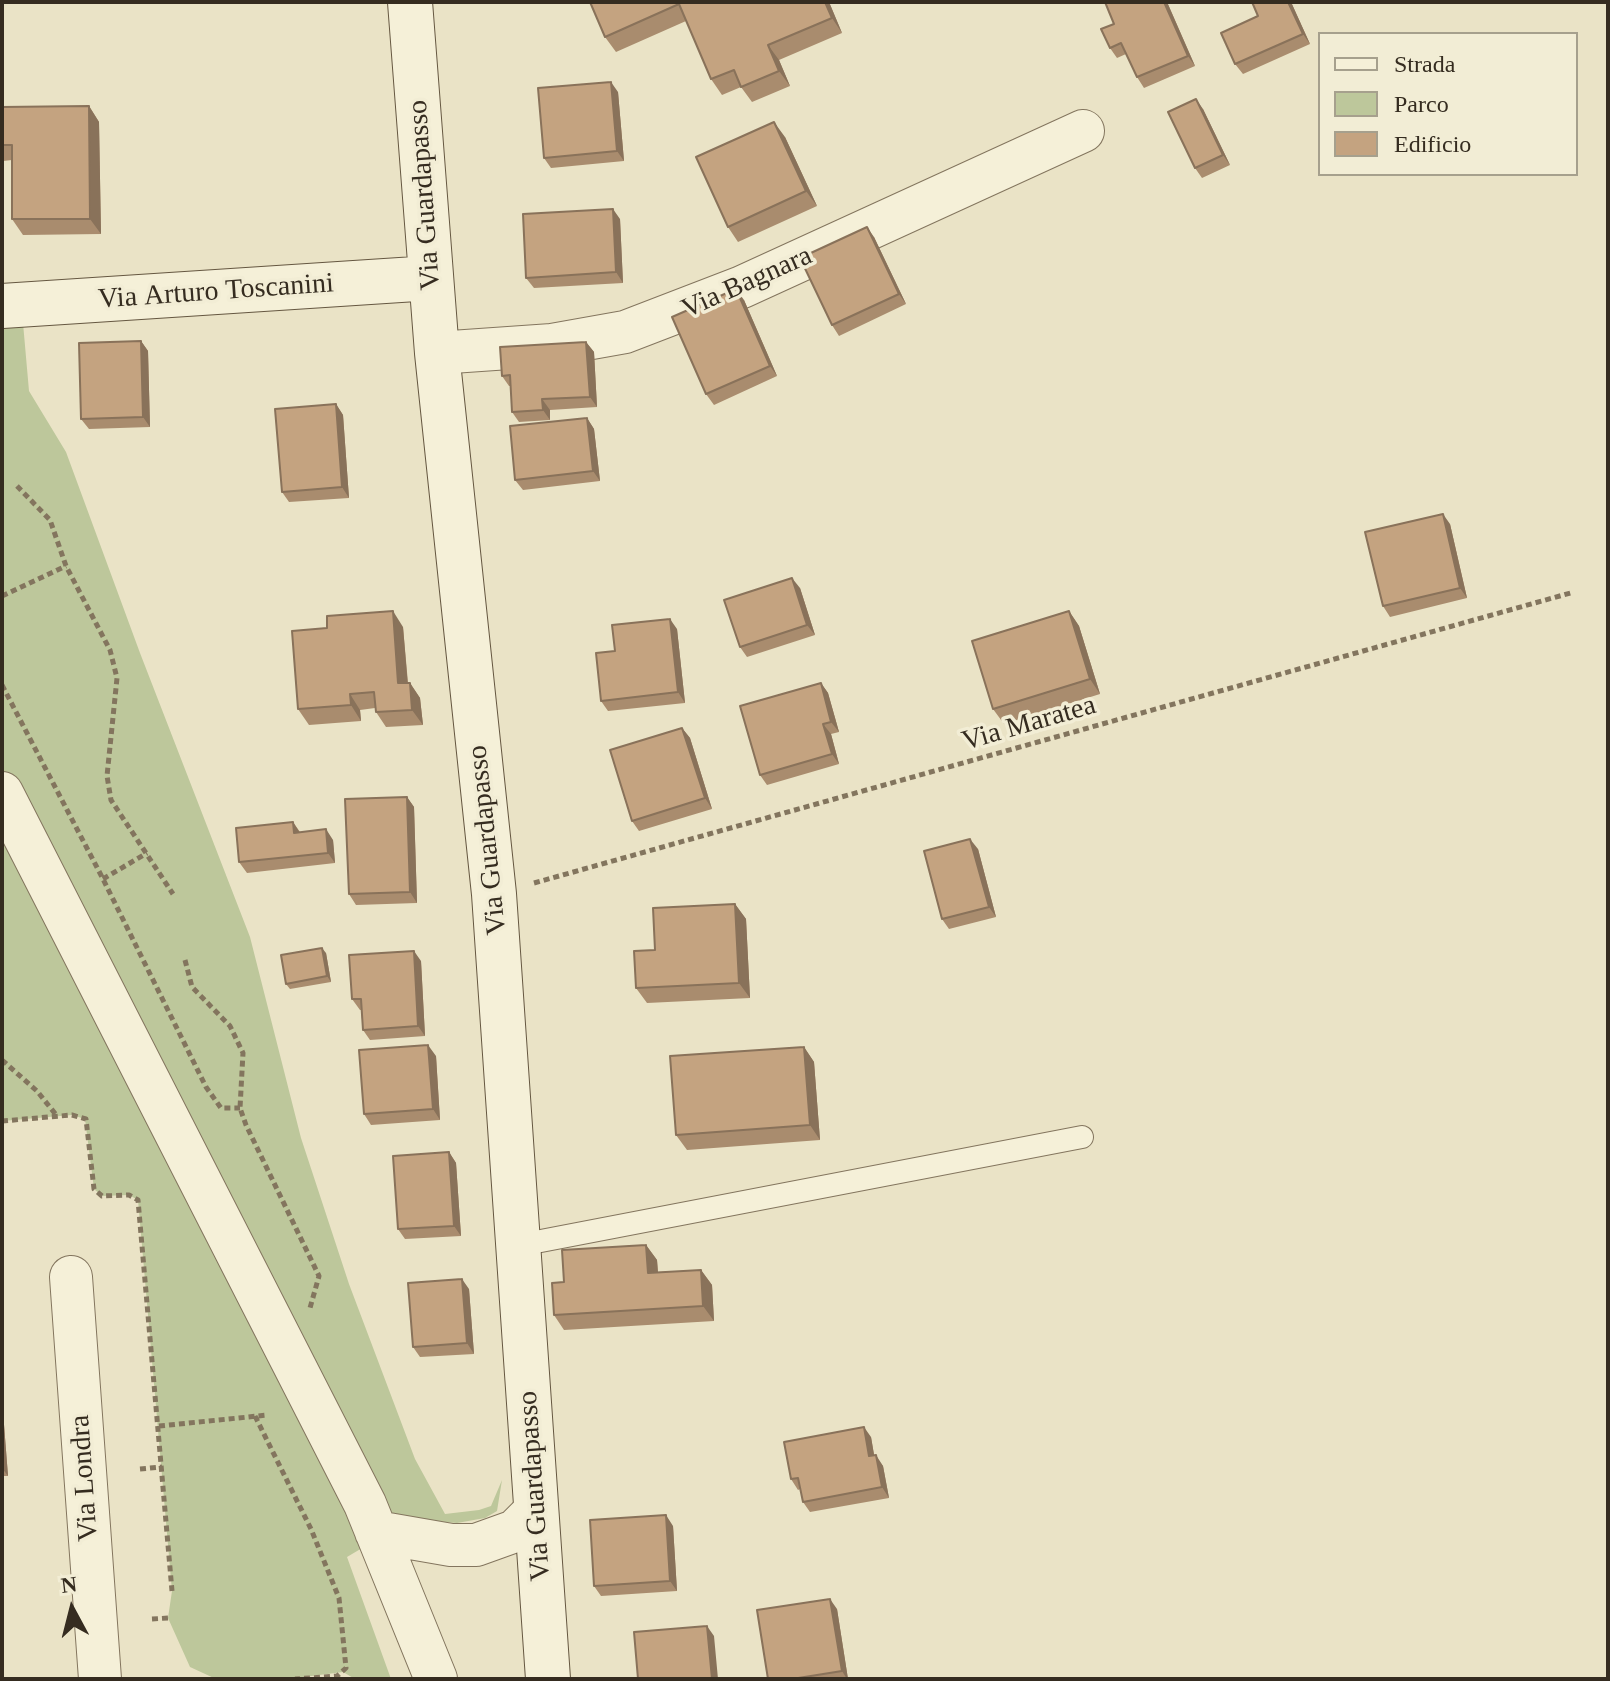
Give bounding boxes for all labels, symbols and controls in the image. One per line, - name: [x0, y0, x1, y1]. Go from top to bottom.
- legend: [1318, 32, 1578, 176]
- text: Strada: [1394, 51, 1455, 77]
- text: Parco: [1394, 91, 1449, 117]
- street label: Via Guardapasso: [402, 99, 448, 291]
- text: Edificio: [1394, 131, 1471, 157]
- street label: Via Bagnara: [677, 239, 817, 327]
- street label: Via Arturo Toscanini: [97, 267, 335, 317]
- street label: Via Maratea: [958, 689, 1100, 759]
- street label: Via Guardapasso: [461, 744, 515, 936]
- street label: Via Guardapasso: [512, 1390, 558, 1582]
- street label: Via Londra: [64, 1414, 106, 1542]
- north arrow: [32, 1569, 112, 1649]
- text: N: [60, 1571, 78, 1598]

